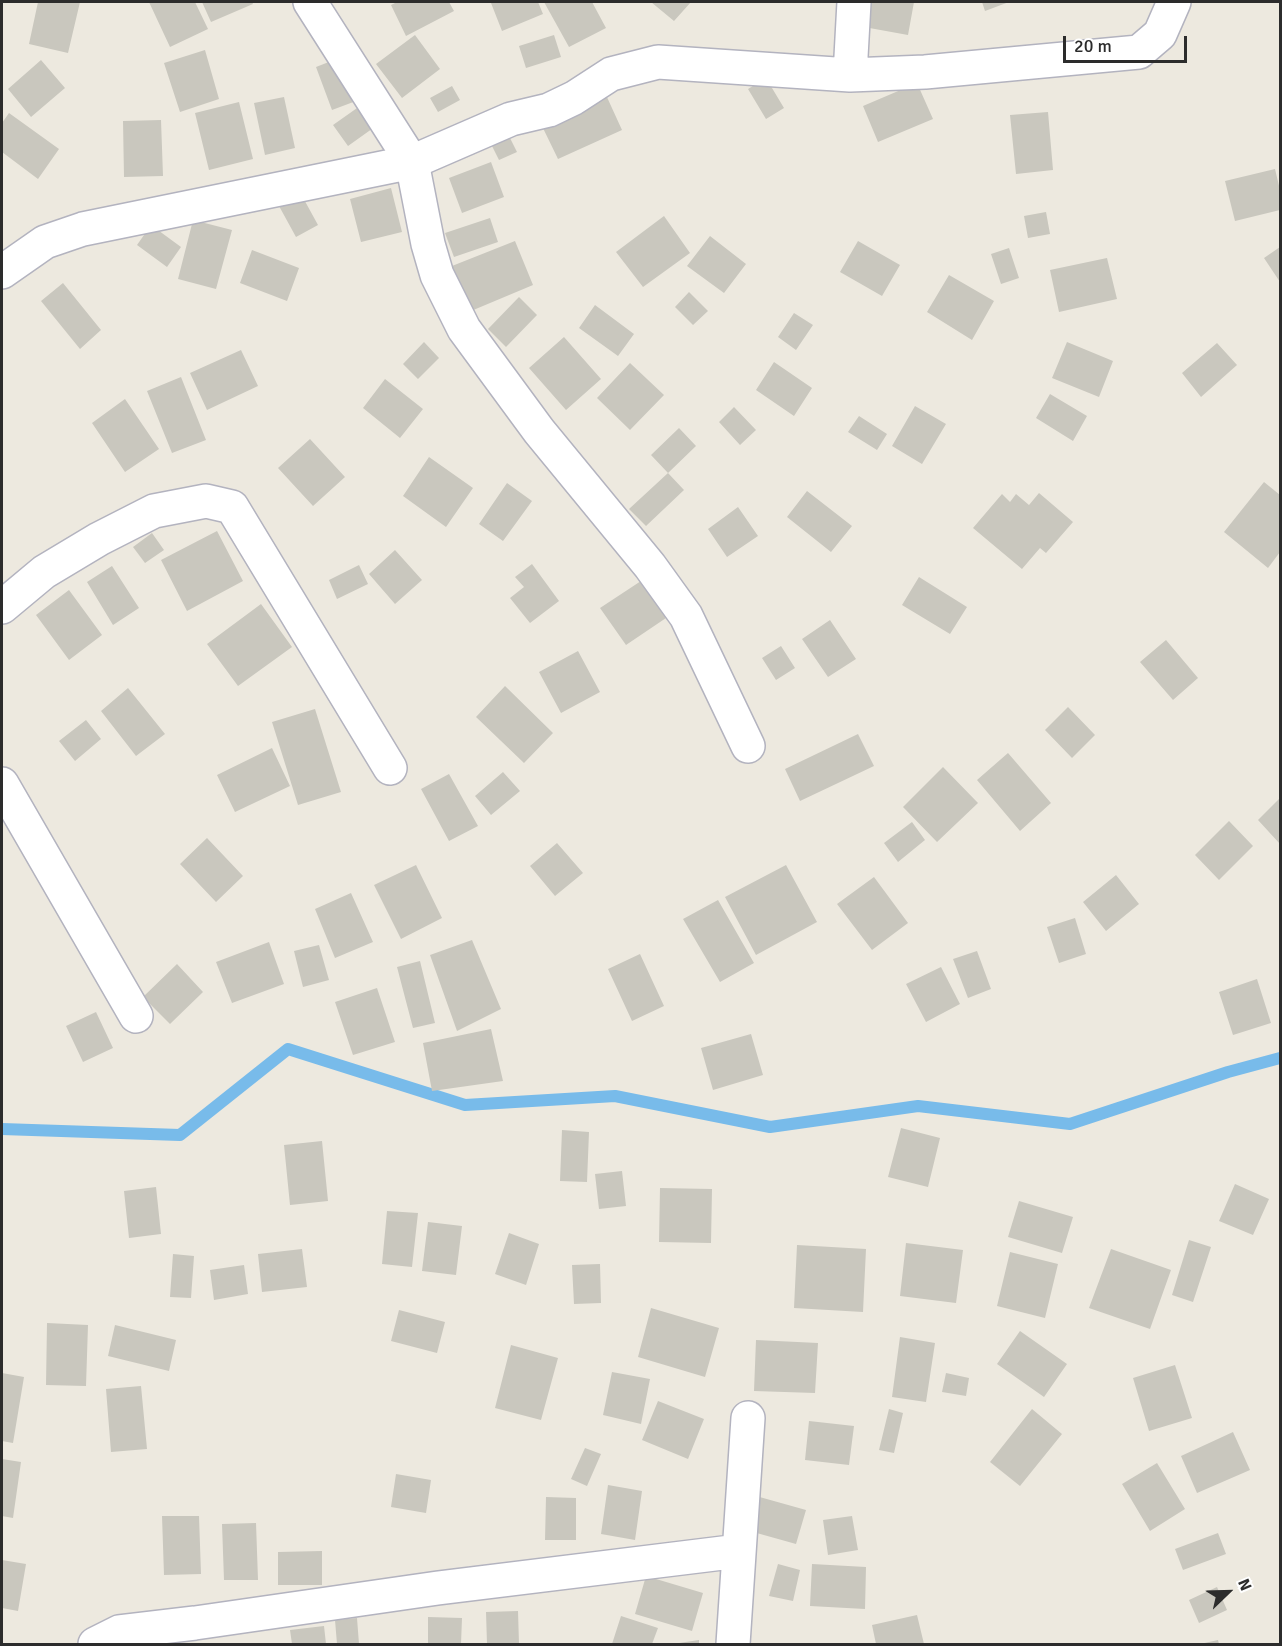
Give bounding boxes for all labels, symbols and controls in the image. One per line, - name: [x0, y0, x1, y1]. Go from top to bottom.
- scale bar: [1066, 24, 1190, 62]
- text: 20 m: [1074, 35, 1112, 57]
- north arrow: [1198, 1562, 1258, 1622]
- text: N: [1233, 1576, 1256, 1594]

